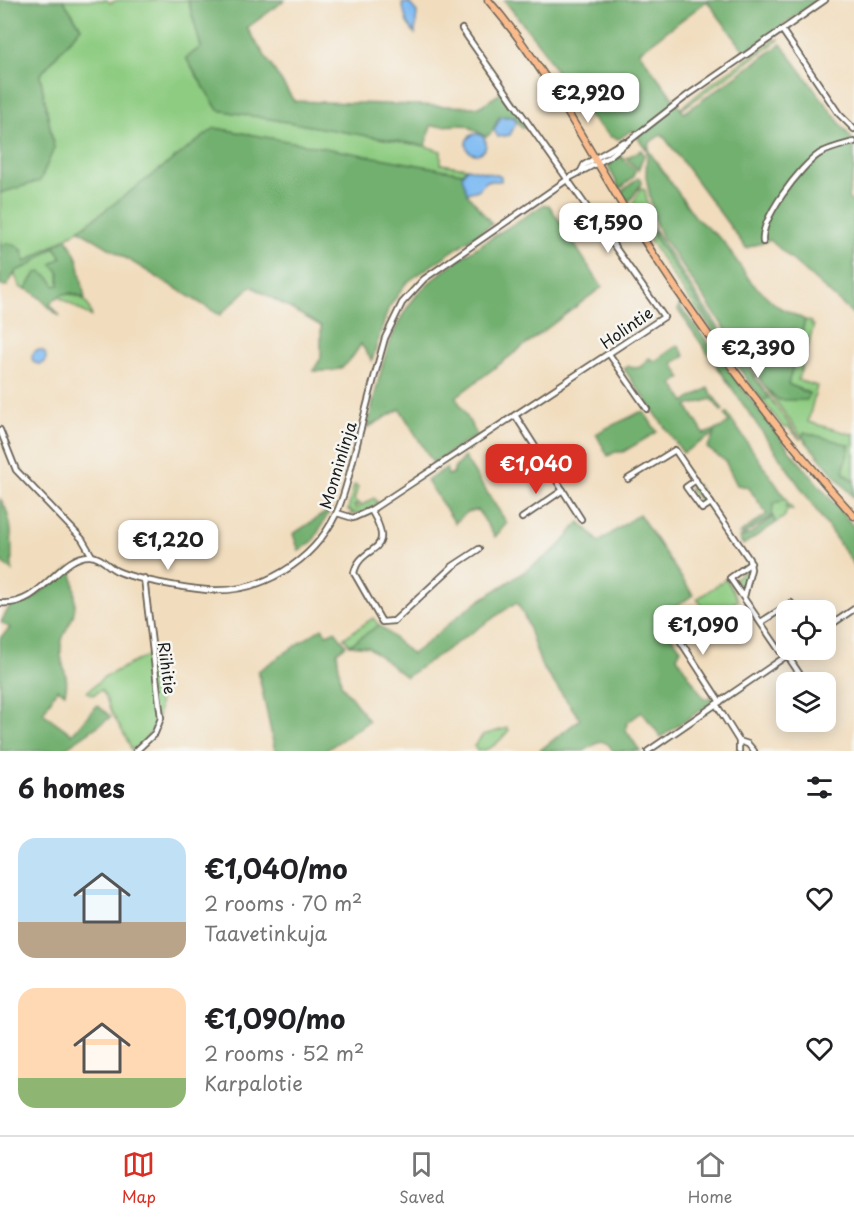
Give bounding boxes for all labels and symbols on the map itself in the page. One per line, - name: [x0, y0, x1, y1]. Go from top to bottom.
- pin: €2,920: [539, 73, 637, 124]
- pin: €1,590: [559, 203, 657, 254]
- street label: Holintie: [595, 300, 657, 354]
- pin: €2,390: [709, 328, 807, 379]
- street label: Monninlinja: [312, 418, 362, 512]
- pin: €1,040: [487, 444, 585, 495]
- pin: €1,220: [119, 520, 217, 571]
- pin: €1,090: [654, 605, 752, 656]
- street label: Riihitie: [153, 640, 183, 696]

